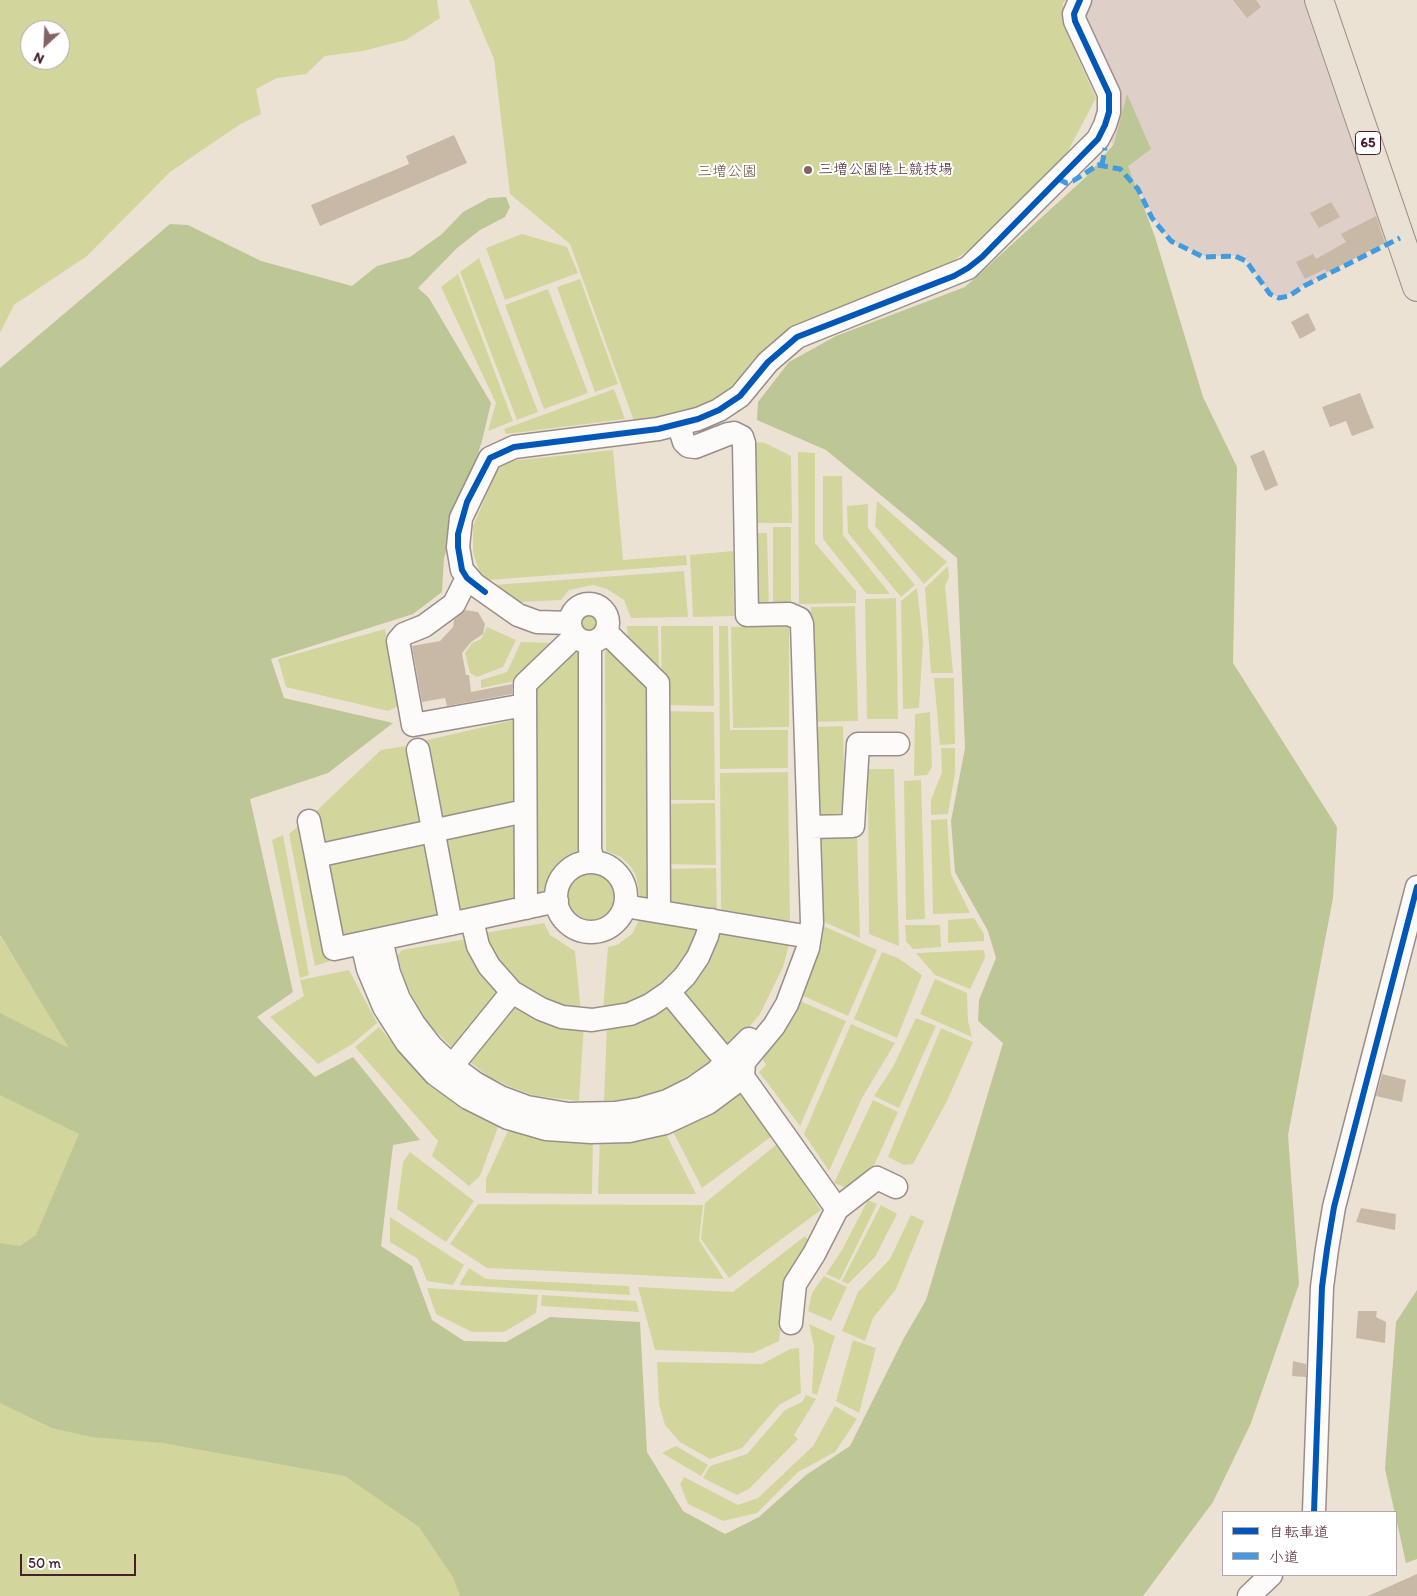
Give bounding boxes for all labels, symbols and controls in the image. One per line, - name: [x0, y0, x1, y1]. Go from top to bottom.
- north arrow: [20, 20, 70, 70]
- text: N: [31, 48, 47, 68]
- road number: 65: [1356, 132, 1380, 154]
- place label: 三増公園陸上競技場: [818, 161, 953, 179]
- park label: 三増公園: [697, 163, 757, 181]
- marker: 三増公園陸上競技場: [802, 164, 814, 176]
- legend: [1222, 1511, 1397, 1576]
- text: 自転車道: [1269, 1523, 1329, 1541]
- scale bar: [22, 1544, 139, 1576]
- text: 小道: [1269, 1548, 1299, 1566]
- text: 50 m: [28, 1554, 61, 1572]

